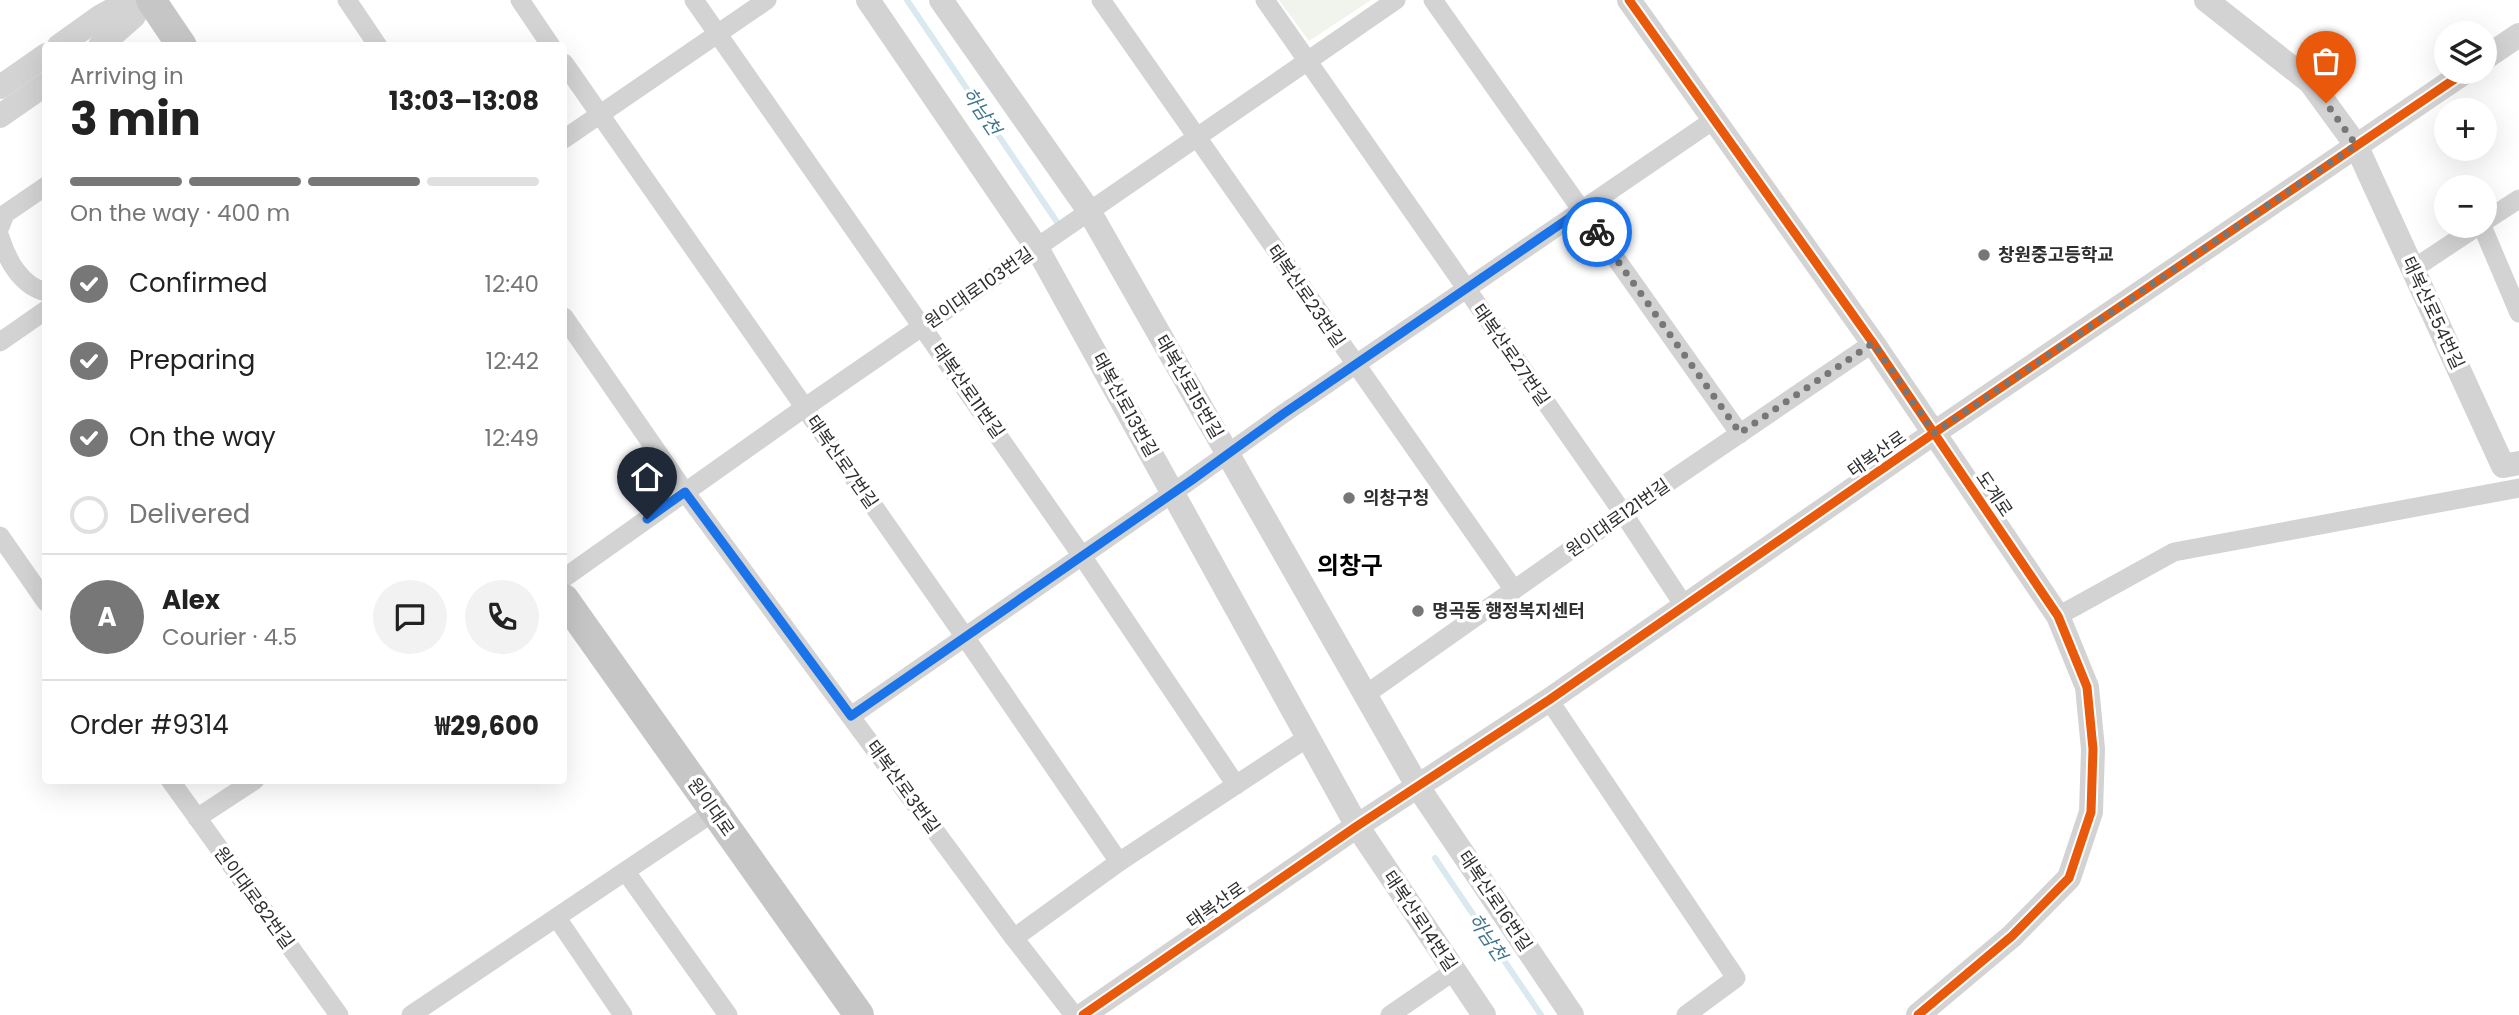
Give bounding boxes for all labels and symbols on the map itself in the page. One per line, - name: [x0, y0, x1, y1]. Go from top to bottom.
- pin: [2296, 31, 2356, 103]
- water label: 하남천: [956, 82, 1008, 142]
- courier: [1562, 197, 1632, 267]
- street label: 태복산로23번길: [1262, 239, 1351, 352]
- street label: 원이대로103번길: [920, 241, 1038, 334]
- place label: 창원중고등학교: [1998, 242, 2114, 267]
- marker: 창원중고등학교: [1976, 247, 1992, 263]
- street label: 태복산로54번길: [2396, 252, 2471, 373]
- street label: 태복산로27번길: [1467, 299, 1556, 411]
- street label: 태복산로15번길: [1149, 330, 1229, 443]
- street label: 태복산로11번길: [926, 338, 1010, 443]
- street label: 태복산로13번길: [1086, 348, 1164, 461]
- street label: 태복산로7번길: [801, 410, 884, 514]
- street label: 태복산로: [1842, 424, 1911, 483]
- pin: [617, 447, 677, 519]
- street label: 도계로: [1970, 466, 2019, 521]
- street label: 원이대로121번길: [1561, 473, 1675, 563]
- place label: 의창구청: [1363, 485, 1429, 510]
- marker: 의창구청: [1341, 490, 1357, 506]
- district label: 의창구: [1317, 549, 1383, 582]
- place label: 명곡동 행정복지센터: [1432, 598, 1585, 623]
- marker: 명곡동 행정복지센터: [1410, 603, 1426, 619]
- street label: 태복산로3번길: [861, 735, 946, 839]
- street label: 원이대로: [682, 772, 741, 841]
- street label: 원이대로82번길: [209, 841, 300, 954]
- street label: 태복산로16번길: [1452, 845, 1538, 956]
- street label: 태복산로14번길: [1377, 865, 1463, 976]
- street label: 태복산로: [1181, 875, 1250, 934]
- water label: 하남천: [1462, 908, 1514, 968]

